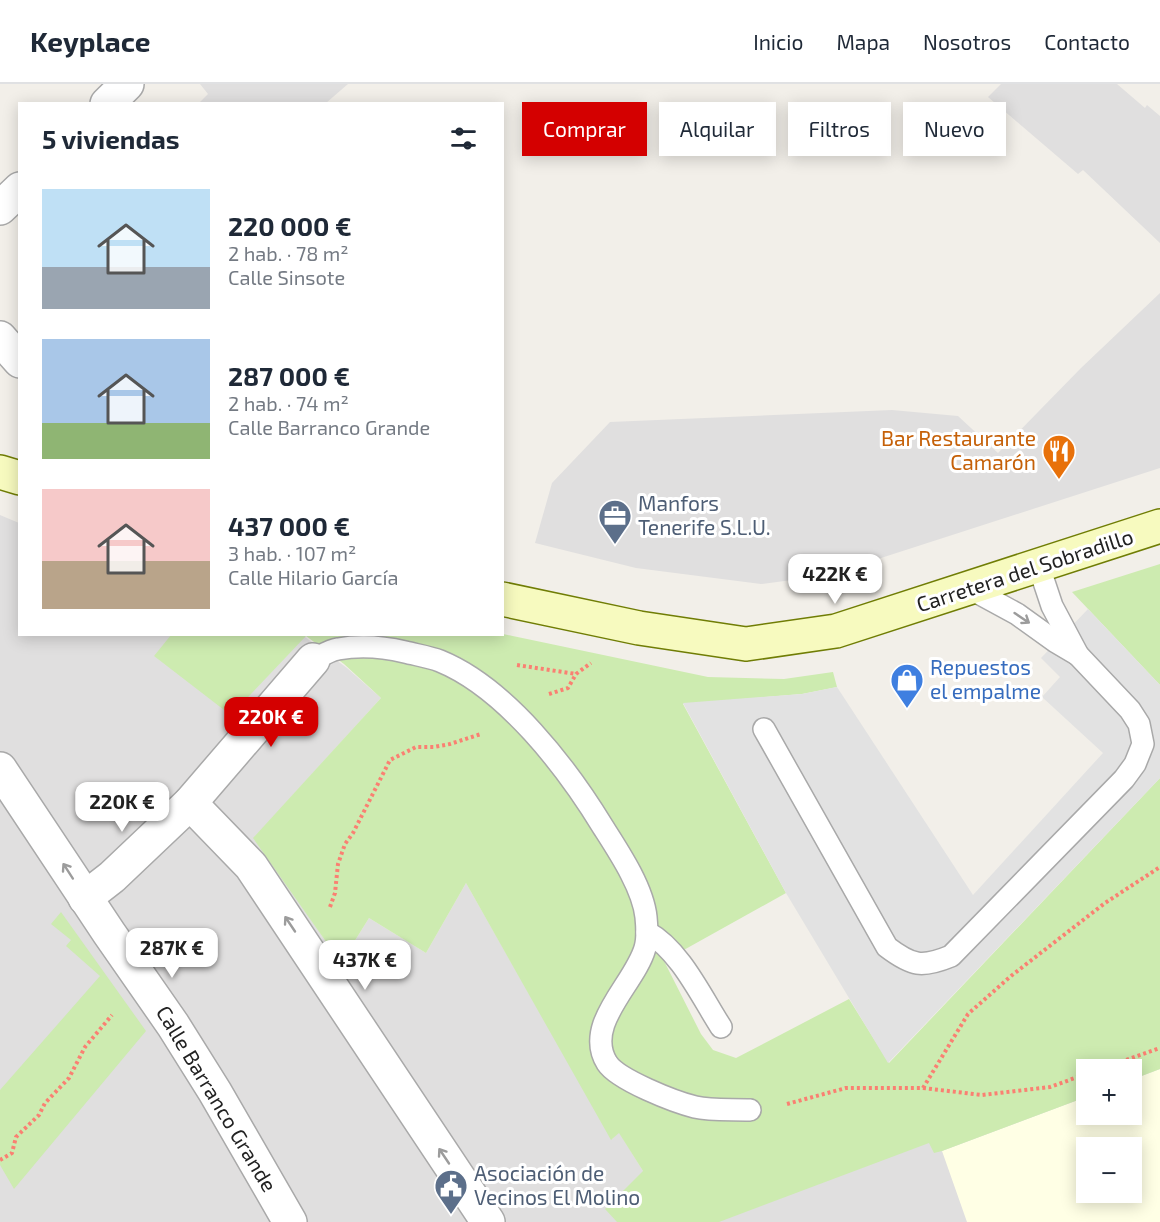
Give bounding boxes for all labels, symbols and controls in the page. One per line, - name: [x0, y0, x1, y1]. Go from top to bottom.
- text: Keyplace: [30, 24, 151, 58]
- text: Inicio: [753, 29, 803, 54]
- text: Mapa: [836, 29, 890, 54]
- text: Nosotros: [923, 29, 1011, 54]
- text: Contacto: [1044, 29, 1130, 54]
- chip: Comprar: [522, 102, 647, 156]
- chip: Alquilar: [659, 102, 776, 156]
- chip: Filtros: [788, 102, 891, 156]
- chip: Nuevo: [903, 102, 1006, 156]
- icon: filters: [447, 122, 480, 155]
- text: 5 viviendas: [42, 123, 180, 154]
- text: 220 000 €: [228, 210, 352, 241]
- icon: home: [90, 213, 162, 285]
- text: 2 hab. · 78 m²: [228, 241, 349, 265]
- text: Calle Sinsote: [228, 265, 345, 289]
- text: 287 000 €: [228, 360, 350, 391]
- icon: home: [90, 363, 162, 435]
- text: 2 hab. · 74 m²: [228, 391, 349, 415]
- text: Calle Barranco Grande: [228, 415, 430, 439]
- place label: Bar Restaurante Camarón: [881, 425, 1036, 474]
- restaurant icon: Bar Restaurante Camarón: [1041, 433, 1077, 480]
- place label: Manfors Tenerife S.L.U.: [638, 490, 771, 539]
- office icon: Manfors Tenerife S.L.U.: [597, 498, 633, 545]
- text: 437 000 €: [228, 510, 350, 541]
- icon: home: [90, 513, 162, 585]
- street label: Carretera del Sobradillo: [913, 523, 1136, 616]
- text: 3 hab. · 107 m²: [228, 541, 356, 565]
- pin: 422K €: [786, 554, 884, 605]
- text: 422K €: [802, 561, 868, 585]
- text: Calle Hilario García: [228, 565, 399, 589]
- one-way arrow: [1013, 612, 1030, 624]
- place label: Repuestos el empalme: [930, 654, 1041, 703]
- shop icon: Repuestos el empalme: [889, 662, 925, 709]
- pin: 220K €: [222, 697, 320, 748]
- text: 220K €: [238, 704, 304, 728]
- pin: 220K €: [73, 782, 171, 833]
- text: 220K €: [89, 789, 155, 813]
- one-way arrow: [61, 863, 74, 880]
- one-way arrow: [283, 915, 296, 932]
- pin: 287K €: [123, 928, 221, 979]
- text: 287K €: [140, 935, 204, 959]
- pin: 437K €: [316, 940, 414, 991]
- text: 437K €: [333, 947, 397, 971]
- street label: Calle Barranco Grande: [152, 1001, 283, 1196]
- map controls: [1076, 1059, 1142, 1203]
- button: +: [1076, 1059, 1142, 1125]
- button: −: [1076, 1137, 1142, 1203]
- one-way arrow: [438, 1148, 450, 1165]
- place label: Asociación de Vecinos El Molino: [474, 1160, 640, 1209]
- public building icon: Asociación de Vecinos El Molino: [433, 1168, 469, 1215]

